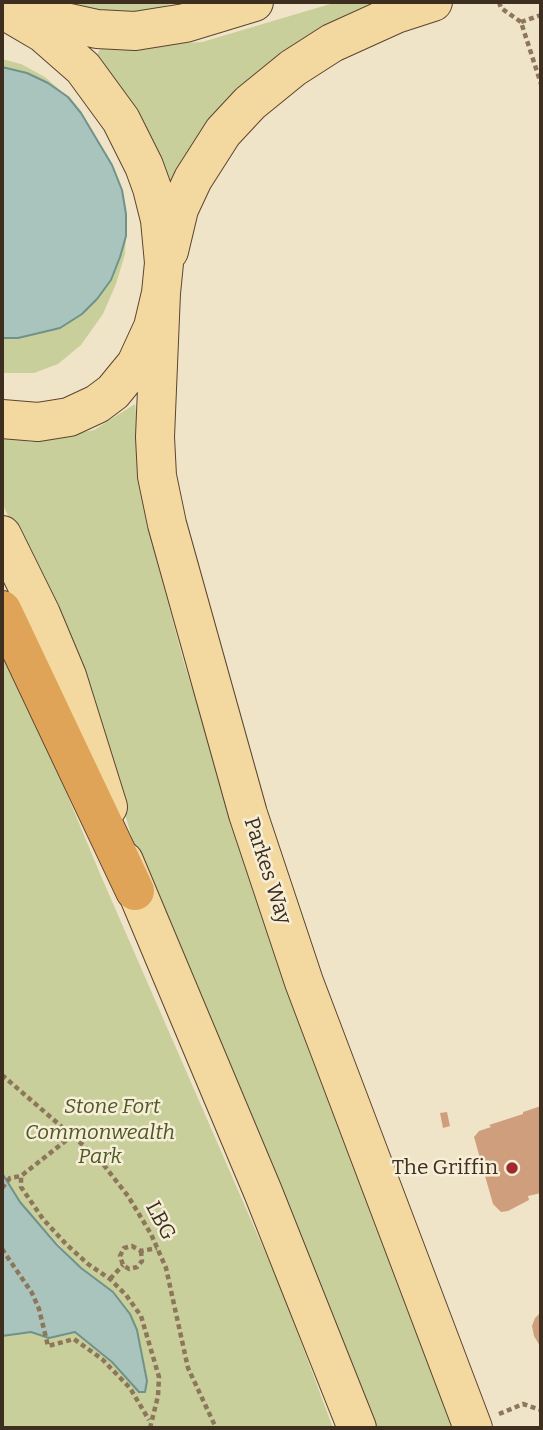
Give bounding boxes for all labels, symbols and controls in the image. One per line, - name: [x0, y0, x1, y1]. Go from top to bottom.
- street label: Parkes Way: [238, 814, 296, 928]
- park label: Stone Fort: [64, 1094, 160, 1120]
- park label: Commonwealth Park: [25, 1120, 175, 1170]
- place label: The Griffin: [392, 1155, 498, 1181]
- marker: The Griffin: [504, 1160, 520, 1176]
- street label: LBG: [139, 1197, 181, 1245]

